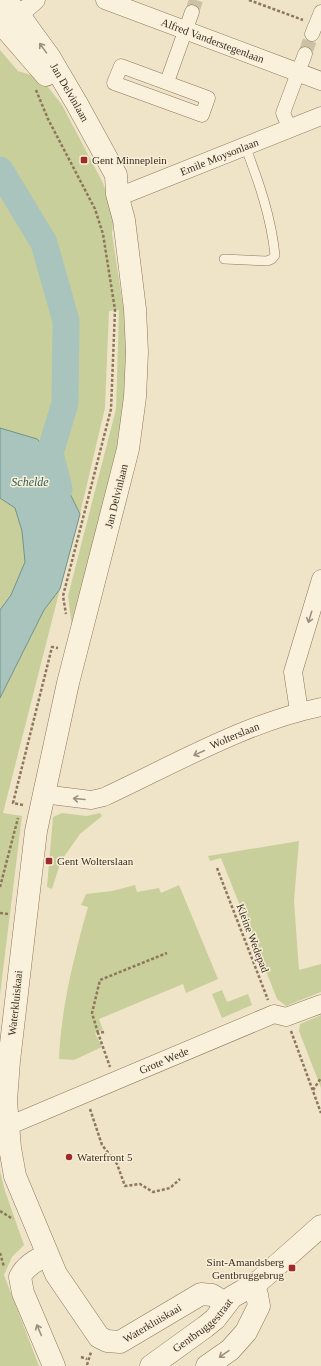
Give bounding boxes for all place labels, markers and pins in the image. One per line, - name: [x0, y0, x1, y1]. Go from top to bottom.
- place label: Gent Minneplein: [92, 154, 167, 166]
- marker: Gent Minneplein: [79, 155, 89, 165]
- place label: Gent Wolterslaan: [57, 855, 134, 867]
- marker: Gent Wolterslaan: [44, 856, 54, 866]
- place label: Waterfront 5: [77, 1151, 133, 1163]
- marker: Waterfront 5: [64, 1152, 74, 1162]
- place label: Sint-Amandsberg Gentbruggebrug: [207, 1256, 284, 1281]
- marker: Sint-Amandsberg Gentbruggebrug: [287, 1263, 297, 1273]

